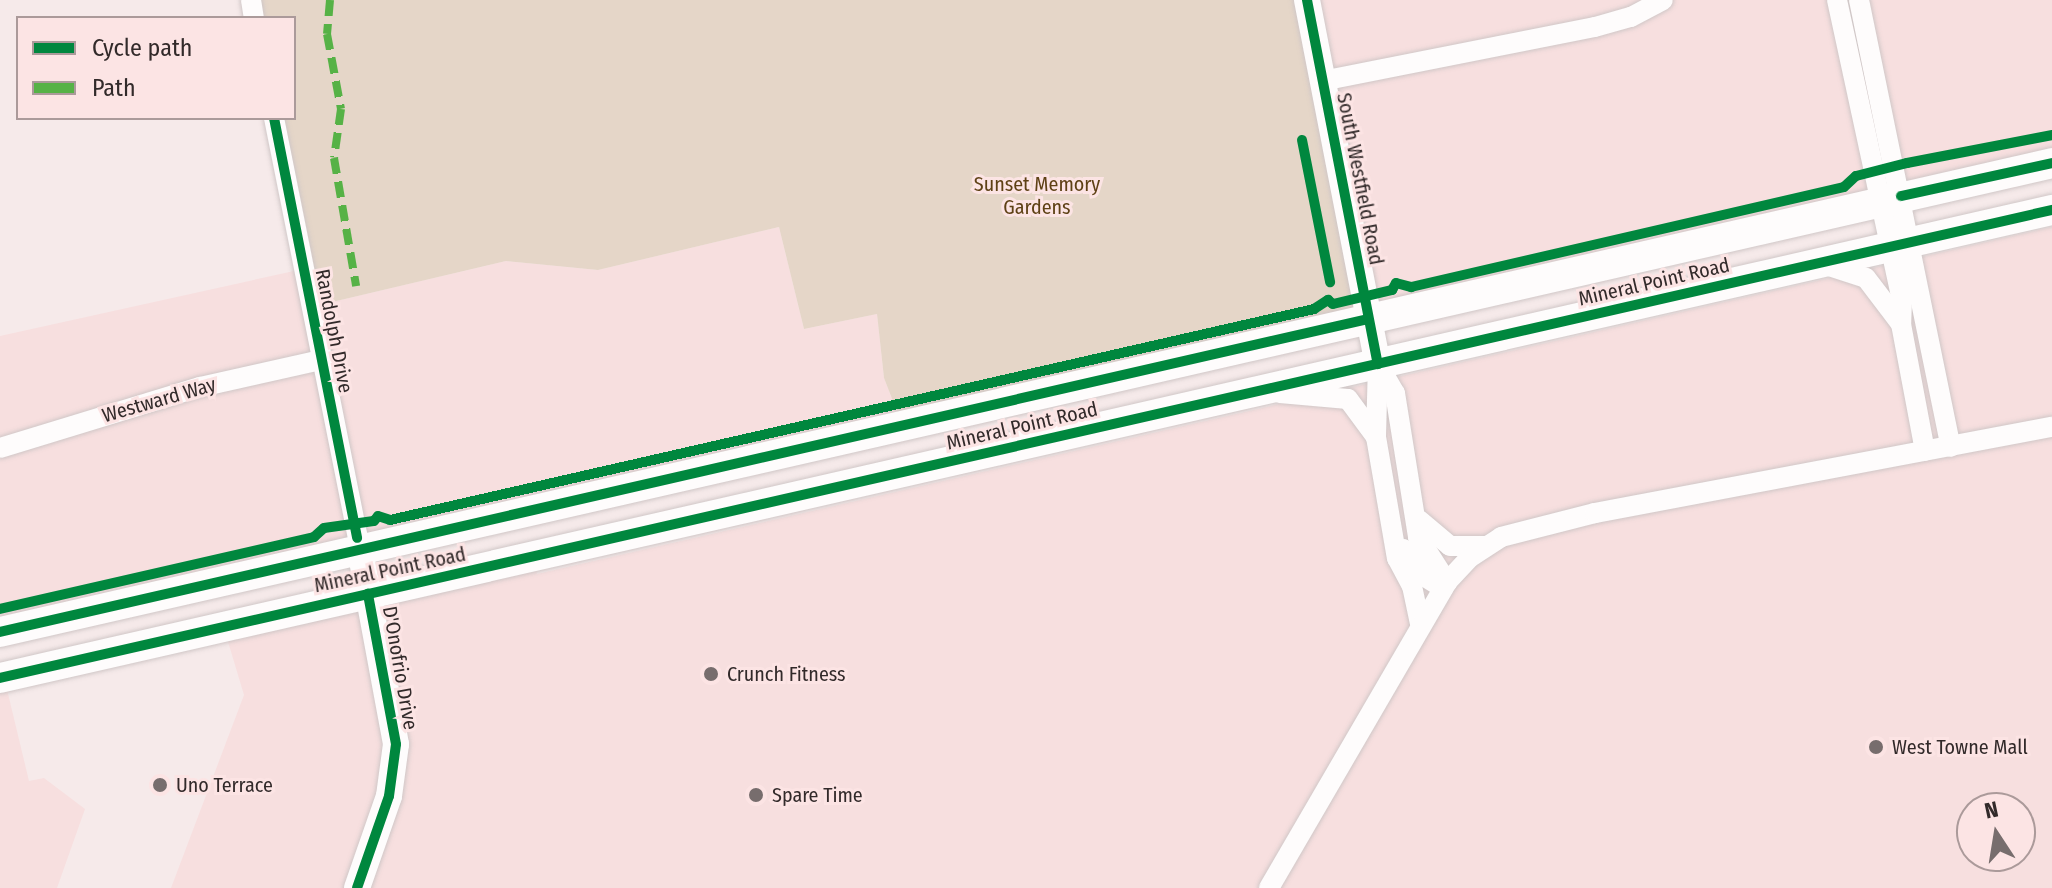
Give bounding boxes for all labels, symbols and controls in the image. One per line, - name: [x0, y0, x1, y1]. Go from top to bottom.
- legend: [16, 16, 296, 120]
- text: Cycle path: [92, 34, 192, 62]
- text: Path: [92, 74, 136, 102]
- street label: South Westfield Road: [1332, 91, 1388, 267]
- park label: Sunset Memory Gardens: [974, 172, 1100, 219]
- street label: Mineral Point Road: [1576, 253, 1732, 311]
- street label: Randolph Drive: [310, 267, 358, 395]
- street label: Westward Way: [99, 372, 219, 428]
- street label: Mineral Point Road: [944, 397, 1100, 455]
- street label: Mineral Point Road: [312, 542, 468, 598]
- street label: D'Onofrio Drive: [377, 604, 423, 732]
- place label: Crunch Fitness: [727, 662, 846, 686]
- marker: Crunch Fitness: [702, 665, 720, 683]
- place label: West Towne Mall: [1892, 735, 2028, 759]
- marker: West Towne Mall: [1867, 738, 1885, 756]
- place label: Uno Terrace: [176, 773, 273, 797]
- marker: Uno Terrace: [151, 776, 169, 794]
- place label: Spare Time: [772, 783, 863, 807]
- marker: Spare Time: [747, 786, 765, 804]
- north arrow: [1956, 792, 2036, 872]
- text: N: [1982, 795, 2001, 825]

